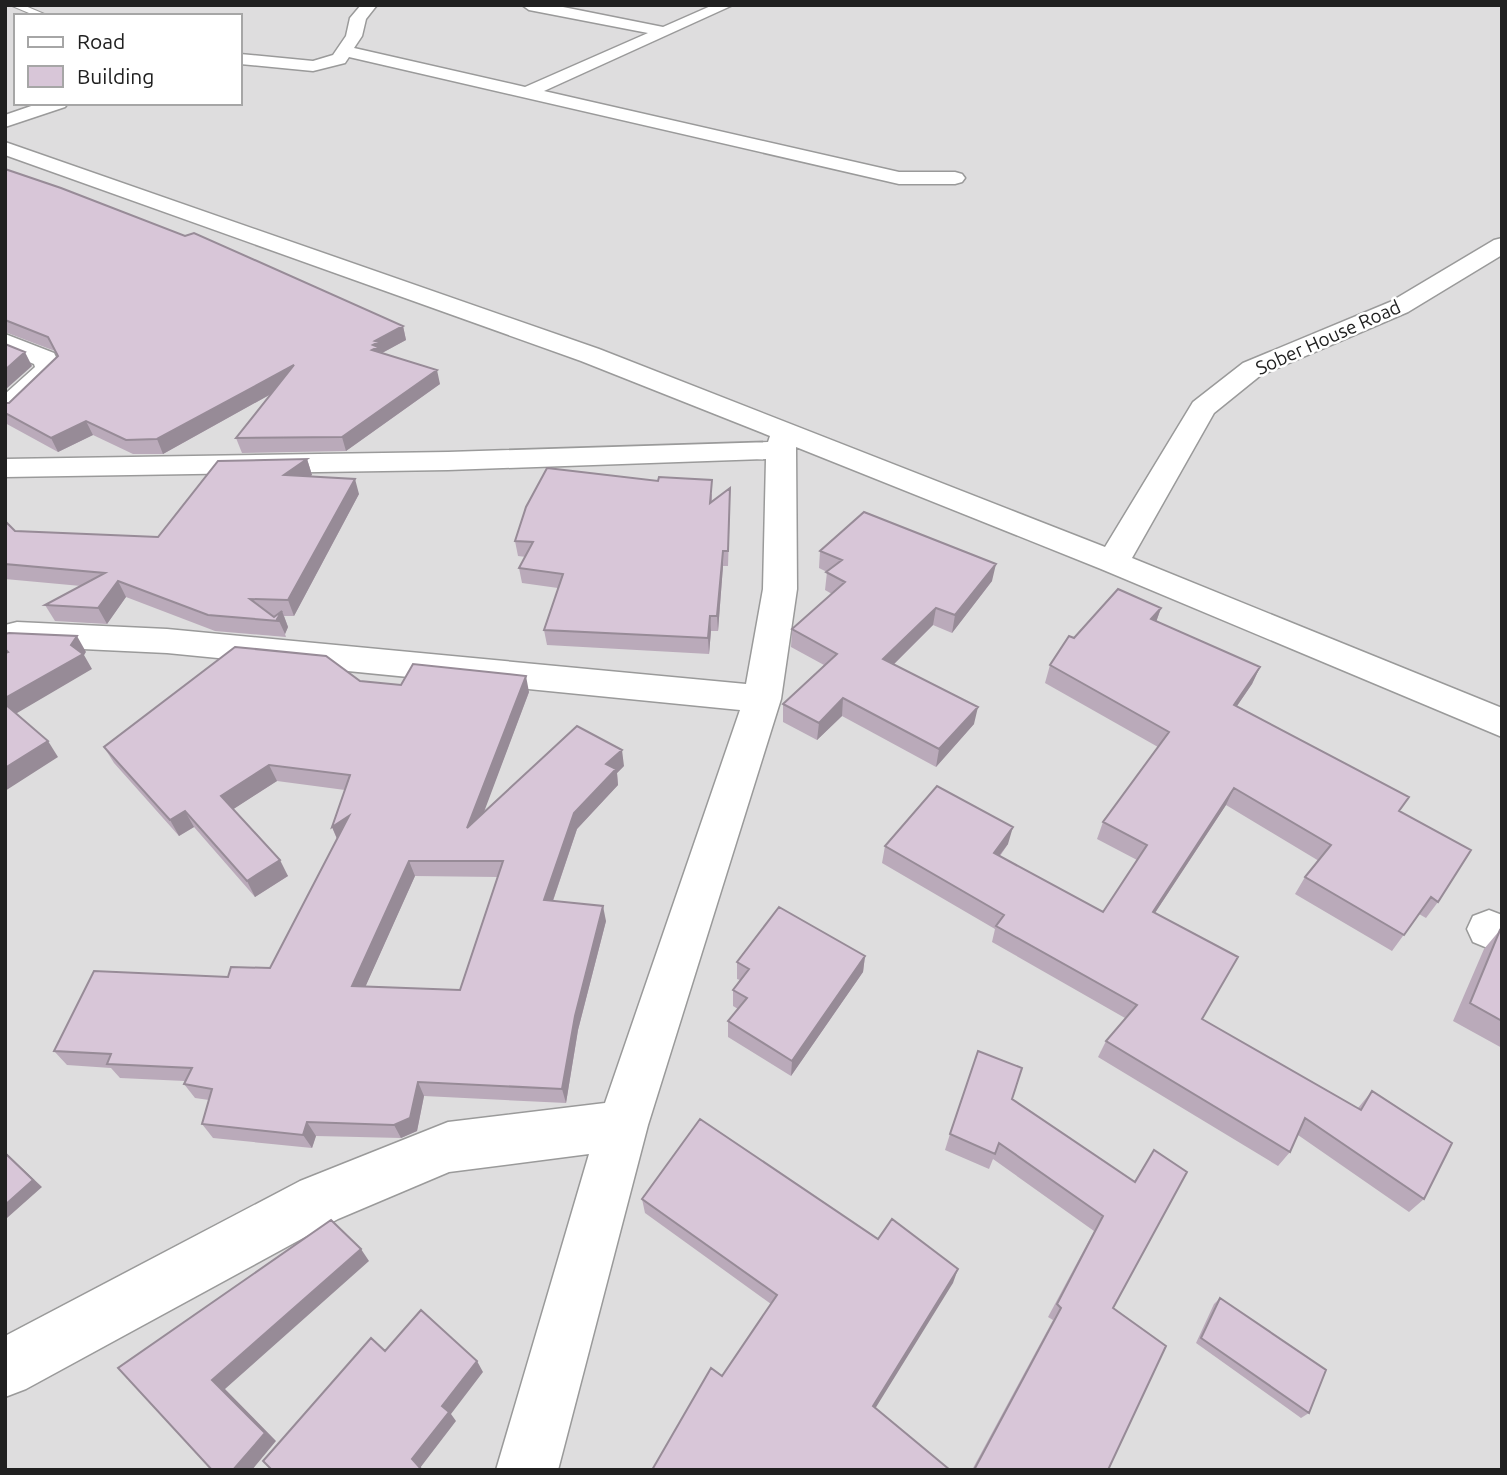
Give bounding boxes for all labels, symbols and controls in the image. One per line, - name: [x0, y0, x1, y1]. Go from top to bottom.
- legend: [14, 14, 242, 105]
- text: Road: [77, 29, 125, 53]
- text: Building: [77, 64, 154, 88]
- street label: Sober House Road: [1252, 295, 1404, 379]

